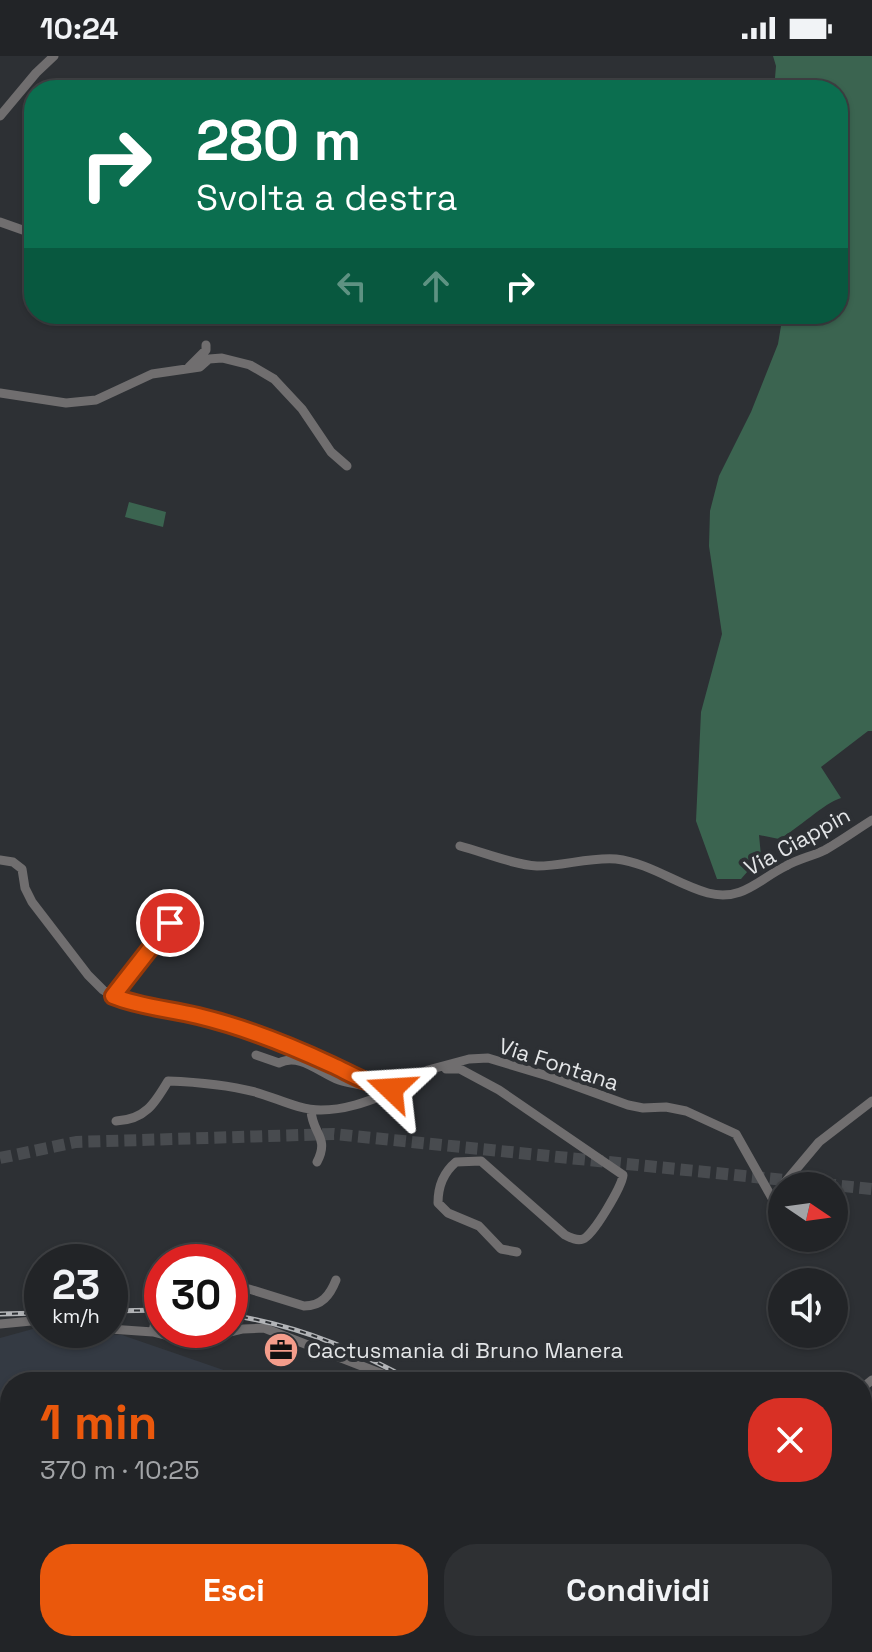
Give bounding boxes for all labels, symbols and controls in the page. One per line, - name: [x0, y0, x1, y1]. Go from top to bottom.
- text: 10:24: [40, 9, 118, 48]
- text: 280 m: [196, 105, 361, 176]
- icon: right: [64, 112, 168, 216]
- text: Svolta a destra: [196, 175, 457, 221]
- icon: left: [330, 264, 374, 308]
- icon: ahead: [414, 264, 458, 308]
- icon: right: [498, 264, 542, 308]
- street label: Via Ciappin: [739, 800, 855, 882]
- pin: [136, 889, 204, 957]
- icon: arrive: [148, 901, 192, 945]
- street label: Via Fontana: [495, 1031, 623, 1097]
- position arrow: [349, 1047, 433, 1131]
- north arrow: [768, 1172, 848, 1252]
- map controls: [768, 1172, 848, 1348]
- speed limit sign: 30: [144, 1244, 248, 1348]
- text: 23: [52, 1260, 100, 1311]
- button: sound: [768, 1268, 848, 1348]
- text: km/h: [52, 1303, 100, 1329]
- office icon: Cactusmania di Bruno Manera: [262, 1331, 300, 1369]
- place label: Cactusmania di Bruno Manera: [307, 1336, 623, 1364]
- text: 1 min: [40, 1392, 157, 1453]
- button: close: [748, 1398, 832, 1482]
- text: 370 m · 10:25: [40, 1453, 199, 1487]
- button: Esci: [40, 1544, 428, 1636]
- button: Condividi: [444, 1544, 832, 1636]

